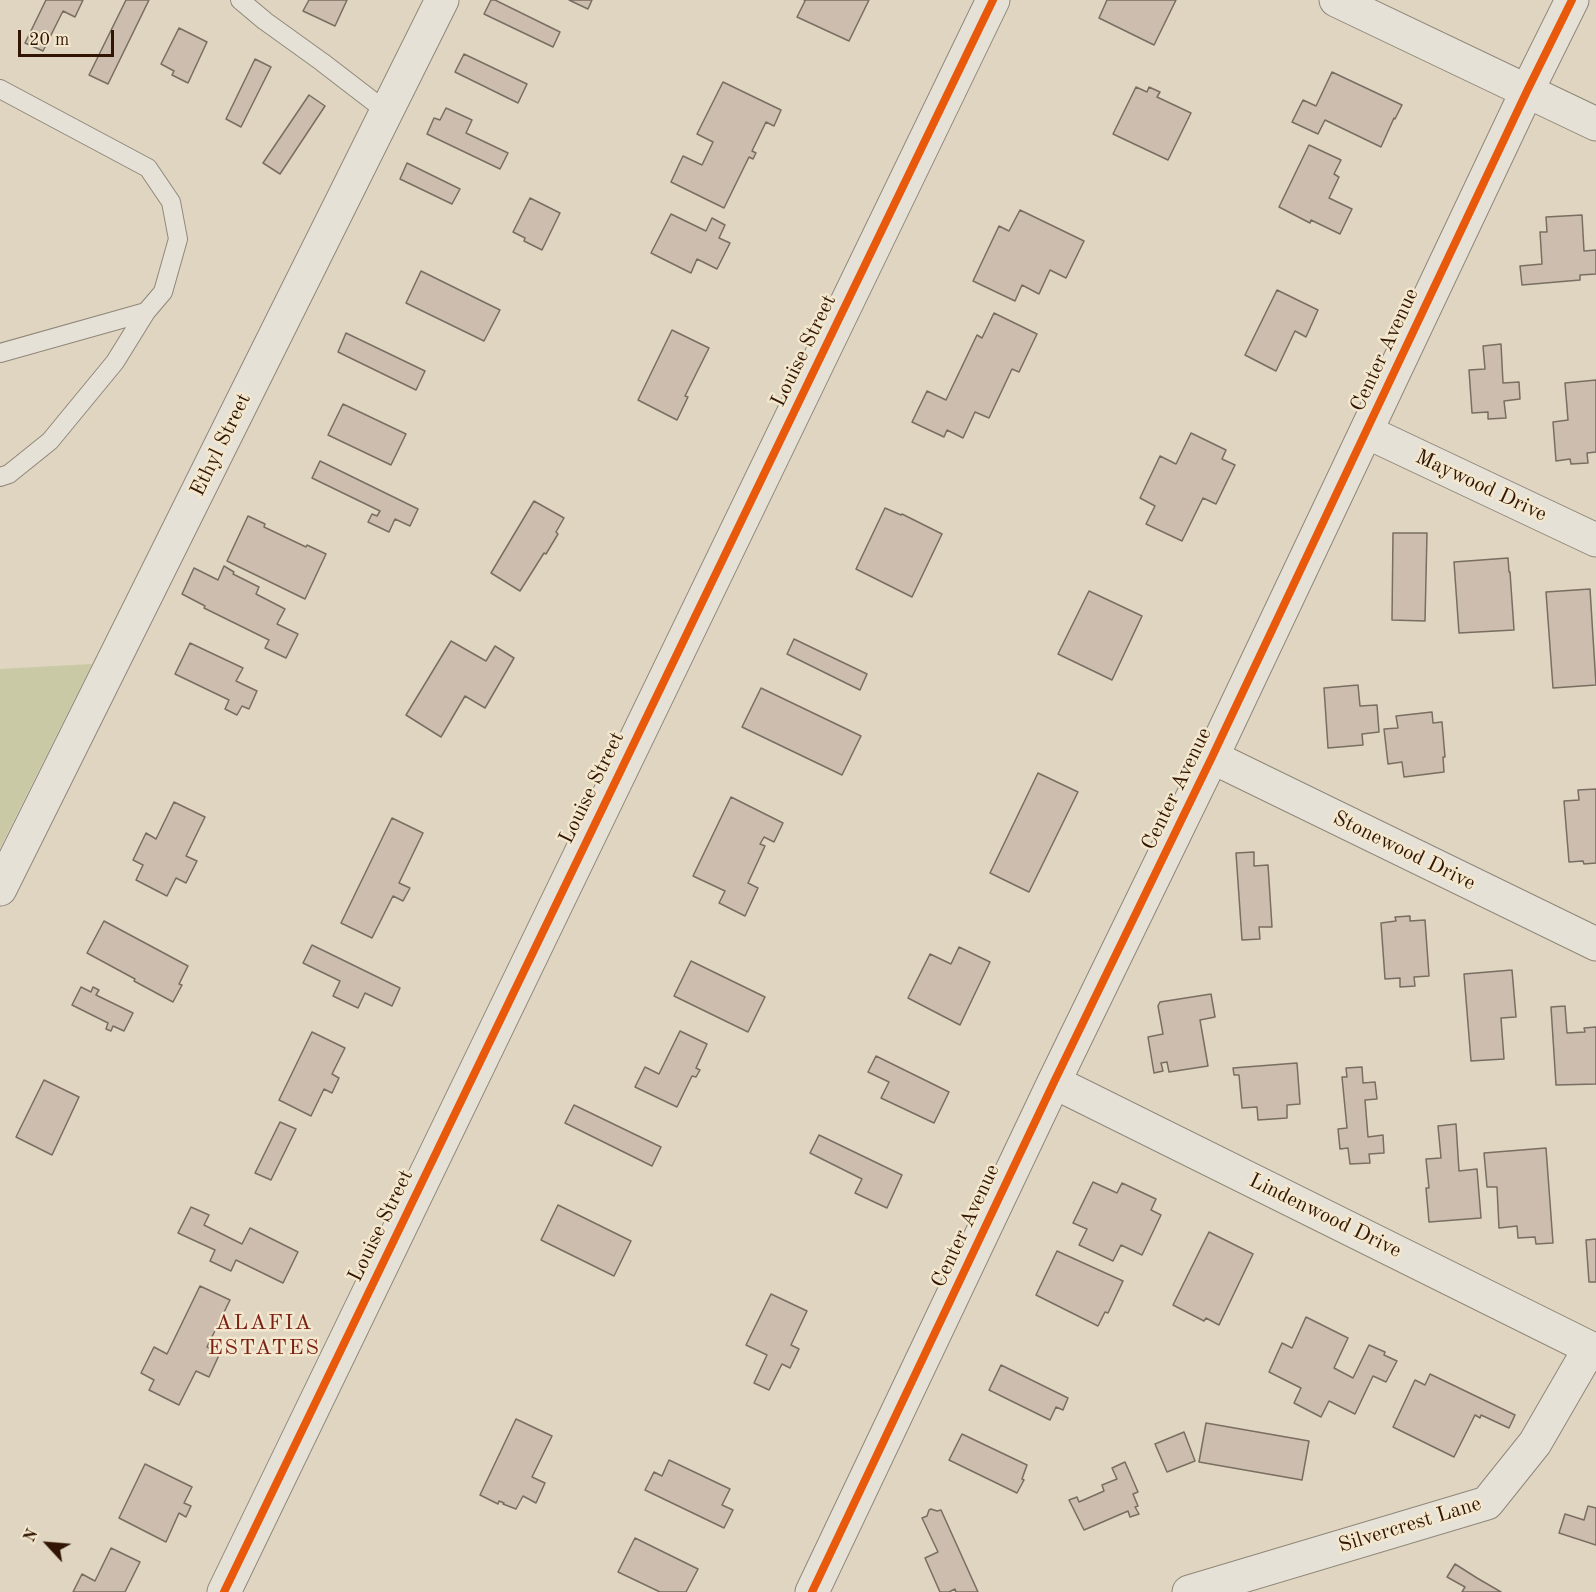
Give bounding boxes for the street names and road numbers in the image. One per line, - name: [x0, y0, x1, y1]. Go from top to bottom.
- street label: Center Avenue: [1345, 284, 1425, 416]
- street label: Louise Street: [766, 291, 842, 411]
- street label: Ethyl Street: [185, 389, 257, 501]
- street label: Maywood Drive: [1411, 445, 1551, 527]
- street label: Center Avenue: [1136, 724, 1218, 854]
- street label: Louise Street: [554, 728, 630, 848]
- street label: Stonewood Drive: [1329, 806, 1479, 896]
- street label: Center Avenue: [926, 1160, 1006, 1292]
- street label: Louise Street: [343, 1166, 419, 1286]
- street label: Lindenwood Drive: [1245, 1168, 1405, 1264]
- street label: Silvercrest Lane: [1336, 1491, 1484, 1559]

